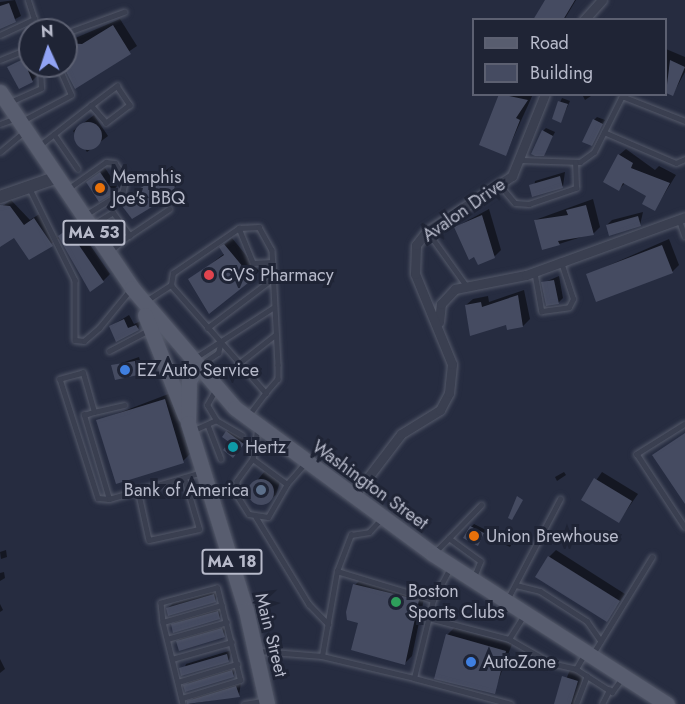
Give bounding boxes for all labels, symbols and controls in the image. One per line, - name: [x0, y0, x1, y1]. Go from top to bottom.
- north arrow: [18, 18, 78, 78]
- legend: [472, 18, 667, 96]
- text: N: [40, 20, 54, 43]
- text: Road: [530, 30, 569, 56]
- text: Building: [530, 60, 593, 86]
- place label: Memphis Joe's BBQ: [112, 167, 185, 210]
- street label: Avalon Drive: [418, 174, 510, 246]
- marker: Memphis Joe's BBQ: [93, 181, 107, 195]
- road number: MA 53: [61, 220, 127, 246]
- place label: CVS Pharmacy: [221, 264, 334, 286]
- marker: CVS Pharmacy: [202, 268, 216, 282]
- place label: EZ Auto Service: [137, 359, 259, 381]
- marker: EZ Auto Service: [118, 363, 132, 377]
- place label: Hertz: [245, 436, 286, 458]
- street label: Washington Street: [308, 436, 432, 534]
- marker: Hertz: [226, 440, 240, 454]
- place label: Bank of America: [124, 479, 249, 501]
- marker: Bank of America: [254, 483, 268, 497]
- place label: Union Brewhouse: [486, 525, 619, 547]
- marker: Union Brewhouse: [467, 529, 481, 543]
- road number: MA 18: [200, 549, 264, 575]
- place label: Boston Sports Clubs: [408, 581, 505, 624]
- street label: Main Street: [250, 591, 292, 679]
- marker: Boston Sports Clubs: [389, 595, 403, 609]
- place label: AutoZone: [483, 651, 556, 673]
- marker: AutoZone: [464, 655, 478, 669]

